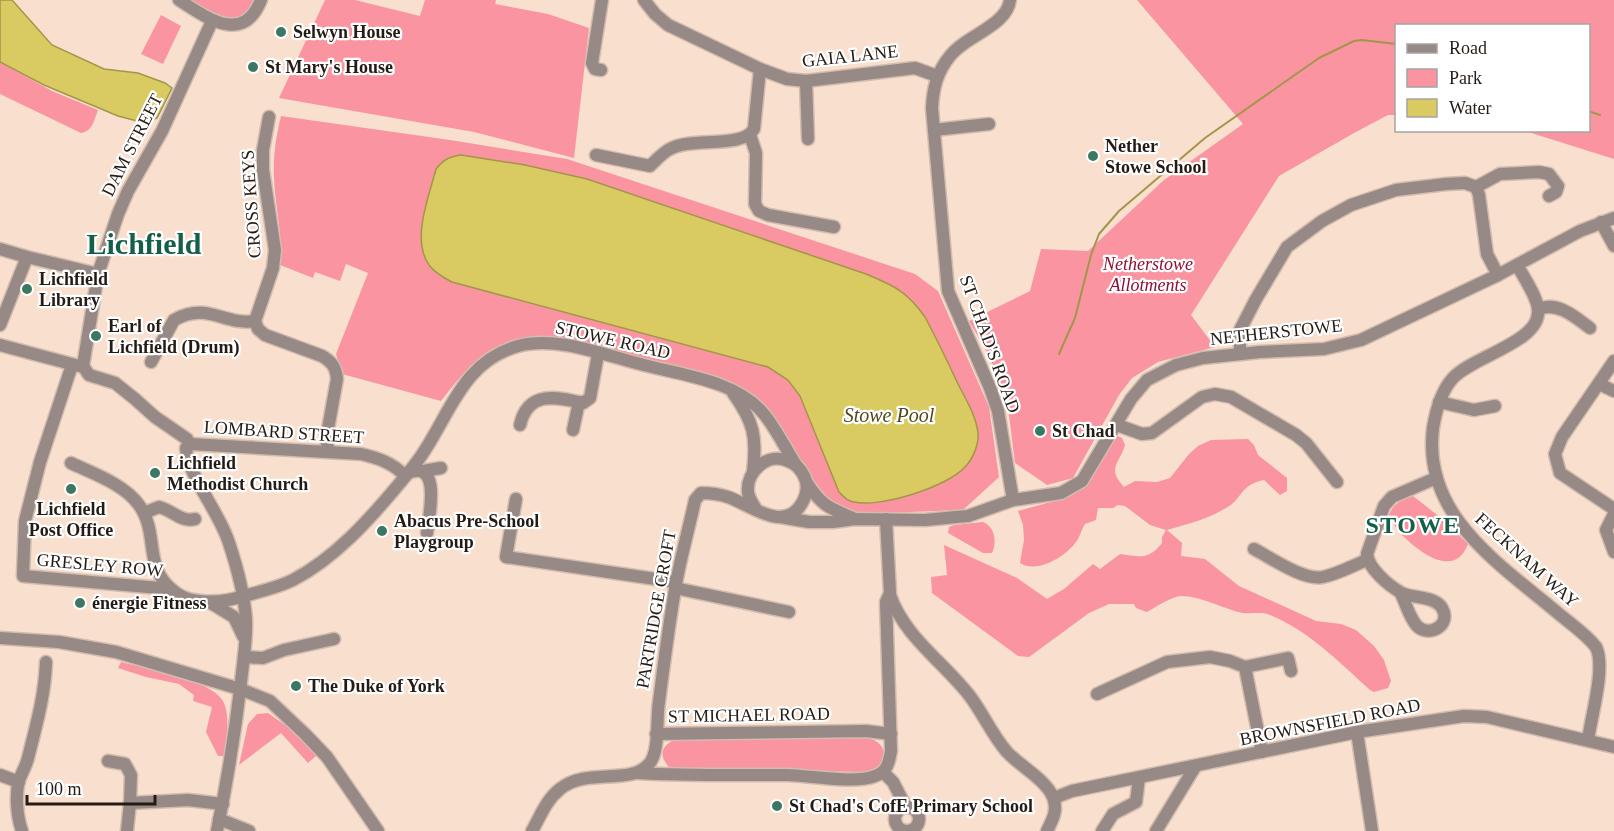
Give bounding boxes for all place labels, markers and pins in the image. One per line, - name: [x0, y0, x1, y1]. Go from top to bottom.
- place label: Selwyn House: [293, 22, 401, 42]
- marker: Selwyn House: [274, 25, 288, 39]
- place label: St Mary's House: [265, 57, 393, 77]
- marker: St Mary's House: [246, 60, 260, 74]
- place label: Nether Stowe School: [1105, 136, 1207, 177]
- marker: Nether Stowe School: [1086, 149, 1100, 163]
- place label: Lichfield Library: [39, 269, 108, 310]
- marker: Lichfield Library: [20, 282, 34, 296]
- place label: Earl of Lichfield (Drum): [108, 316, 239, 358]
- marker: Earl of Lichfield (Drum): [89, 329, 103, 343]
- place label: St Chad: [1052, 421, 1115, 441]
- marker: St Chad: [1033, 424, 1047, 438]
- place label: Lichfield Methodist Church: [167, 453, 308, 494]
- marker: Lichfield Methodist Church: [148, 466, 162, 480]
- marker: Lichfield Post Office: [64, 482, 78, 496]
- place label: Lichfield Post Office: [29, 499, 113, 540]
- place label: Abacus Pre-School Playgroup: [394, 511, 539, 552]
- marker: Abacus Pre-School Playgroup: [375, 524, 389, 538]
- place label: énergie Fitness: [92, 593, 206, 613]
- marker: énergie Fitness: [73, 596, 87, 610]
- place label: The Duke of York: [308, 676, 445, 696]
- marker: The Duke of York: [289, 679, 303, 693]
- place label: St Chad's CofE Primary School: [789, 796, 1033, 816]
- marker: St Chad's CofE Primary School: [770, 799, 784, 813]

